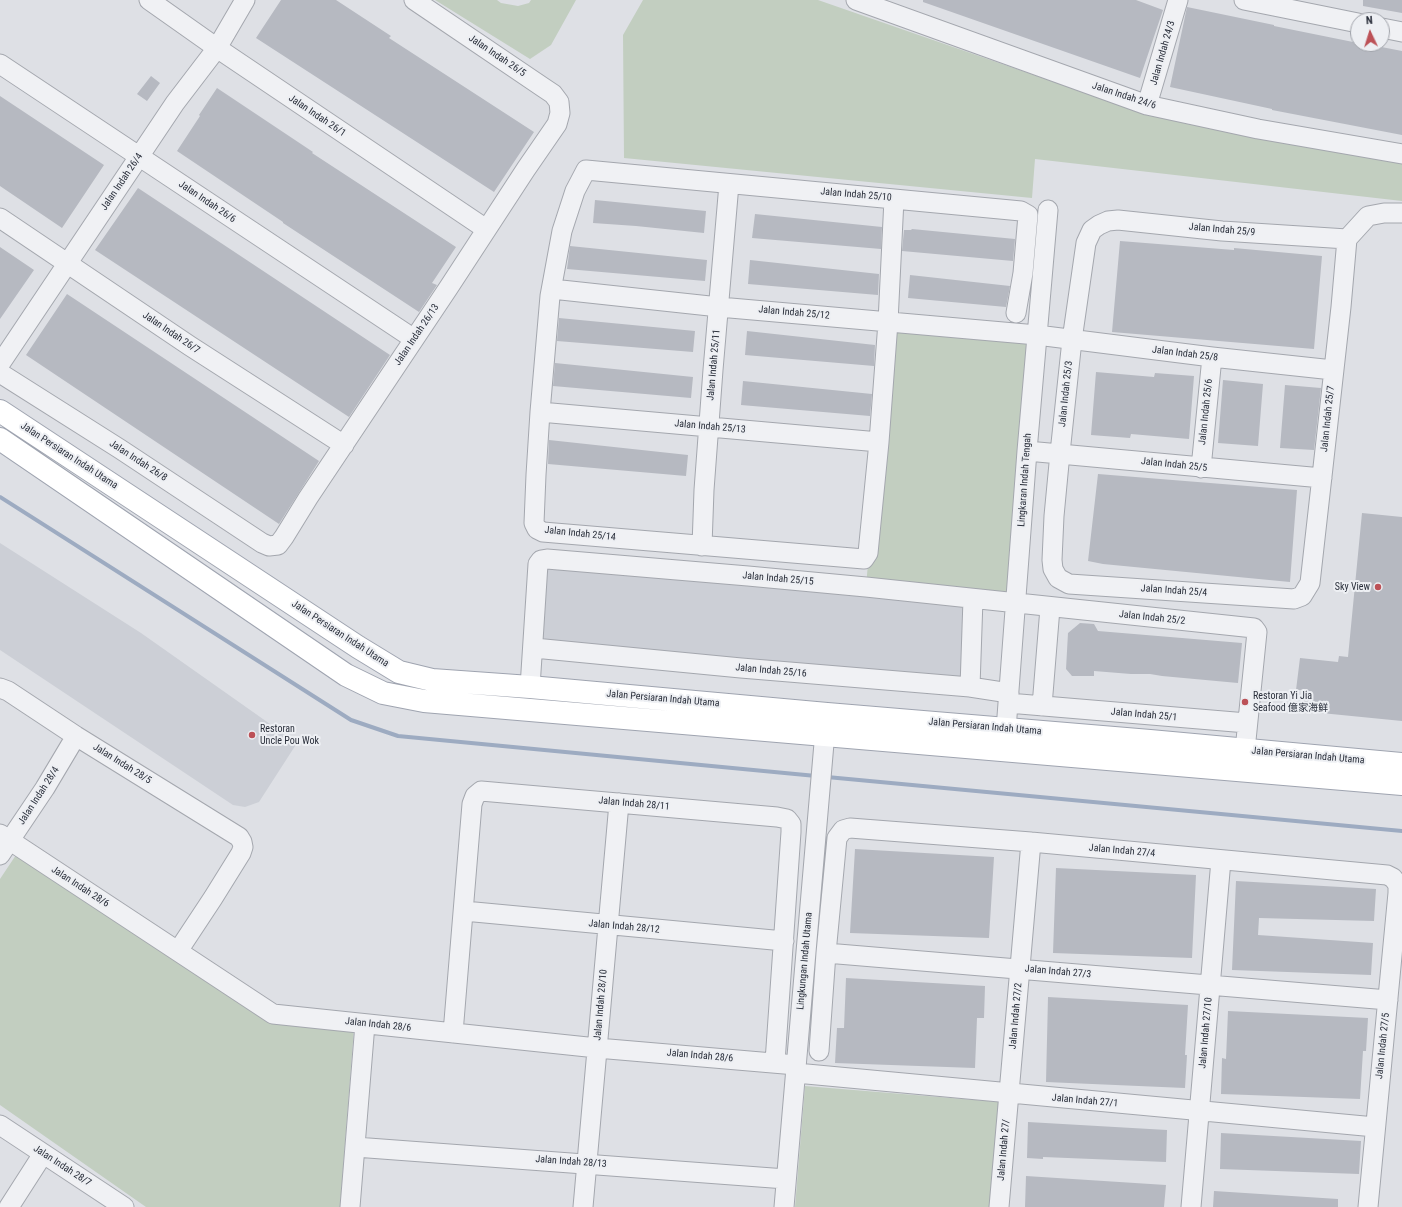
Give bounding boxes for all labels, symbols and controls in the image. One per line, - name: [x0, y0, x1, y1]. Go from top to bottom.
- north arrow: [1350, 12, 1390, 52]
- text: N: [1365, 14, 1373, 27]
- street label: Jalan Indah 24/3: [1148, 19, 1178, 87]
- street label: Jalan Indah 26/5: [466, 32, 528, 80]
- street label: Jalan Indah 24/6: [1090, 80, 1158, 112]
- street label: Jalan Indah 26/1: [286, 92, 348, 140]
- street label: Jalan Indah 26/4: [98, 151, 146, 213]
- street label: Jalan Indah 26/6: [176, 178, 238, 226]
- street label: Jalan Indah 25/10: [820, 186, 892, 204]
- street label: Jalan Indah 25/9: [1188, 221, 1256, 239]
- street label: Jalan Indah 26/13: [392, 302, 442, 368]
- street label: Jalan Indah 25/12: [758, 304, 830, 322]
- street label: Jalan Indah 26/7: [140, 309, 202, 357]
- street label: Jalan Indah 25/11: [705, 329, 723, 401]
- street label: Jalan Indah 25/8: [1151, 344, 1219, 364]
- street label: Jalan Indah 25/3: [1057, 360, 1075, 428]
- street label: Jalan Indah 25/6: [1197, 378, 1215, 446]
- street label: Jalan Indah 25/7: [1319, 385, 1337, 453]
- street label: Jalan Indah 25/13: [674, 418, 746, 436]
- street label: Jalan Persiaran Indah Utama: [18, 420, 120, 492]
- street label: Lingkaran Indah Tengah: [1016, 433, 1034, 527]
- street label: Jalan Indah 26/8: [107, 438, 169, 484]
- street label: Jalan Indah 25/5: [1140, 456, 1208, 474]
- street label: Jalan Indah 25/14: [544, 524, 616, 544]
- street label: Jalan Indah 25/15: [742, 570, 814, 588]
- place label: Sky View: [1335, 581, 1370, 593]
- marker: Sky View: [1373, 582, 1383, 592]
- street label: Jalan Indah 25/4: [1140, 583, 1208, 599]
- street label: Jalan Persiaran Indah Utama: [289, 598, 391, 670]
- street label: Jalan Indah 25/2: [1118, 609, 1186, 627]
- street label: Jalan Indah 25/16: [735, 662, 807, 680]
- street label: Jalan Persiaran Indah Utama: [606, 688, 720, 710]
- place label: Restoran Yi Jia Seafood 億家海鲜: [1253, 690, 1328, 714]
- marker: Restoran Yi Jia Seafood 億家海鲜: [1240, 697, 1250, 707]
- street label: Jalan Indah 25/1: [1110, 706, 1178, 724]
- street label: Jalan Persiaran Indah Utama: [928, 716, 1042, 738]
- place label: Restoran Uncle Pou Wok: [260, 723, 319, 746]
- marker: Restoran Uncle Pou Wok: [247, 730, 257, 740]
- street label: Jalan Indah 28/5: [91, 741, 153, 787]
- street label: Jalan Persiaran Indah Utama: [1251, 745, 1365, 767]
- street label: Jalan Indah 28/4: [16, 765, 62, 827]
- street label: Jalan Indah 28/11: [598, 795, 670, 813]
- street label: Jalan Indah 27/4: [1088, 842, 1156, 860]
- street label: Jalan Indah 28/6: [49, 864, 111, 910]
- street label: Lingkungan Indah Utama: [795, 912, 815, 1010]
- street label: Jalan Indah 28/12: [588, 918, 660, 936]
- street label: Jalan Indah 27/3: [1024, 963, 1092, 981]
- street label: Jalan Indah 28/10: [592, 969, 610, 1041]
- street label: Jalan Indah 27/2: [1007, 982, 1025, 1050]
- street label: Jalan Indah 27/10: [1197, 997, 1215, 1069]
- street label: Jalan Indah 27/5: [1374, 1012, 1392, 1080]
- street label: Jalan Indah 28/6: [344, 1016, 412, 1034]
- street label: Jalan Indah 28/6: [666, 1047, 734, 1065]
- street label: Jalan Indah 27/1: [1051, 1092, 1119, 1110]
- street label: Jalan Indah 27/: [995, 1119, 1013, 1181]
- street label: Jalan Indah 28/7: [31, 1143, 93, 1189]
- street label: Jalan Indah 28/13: [535, 1154, 607, 1170]

